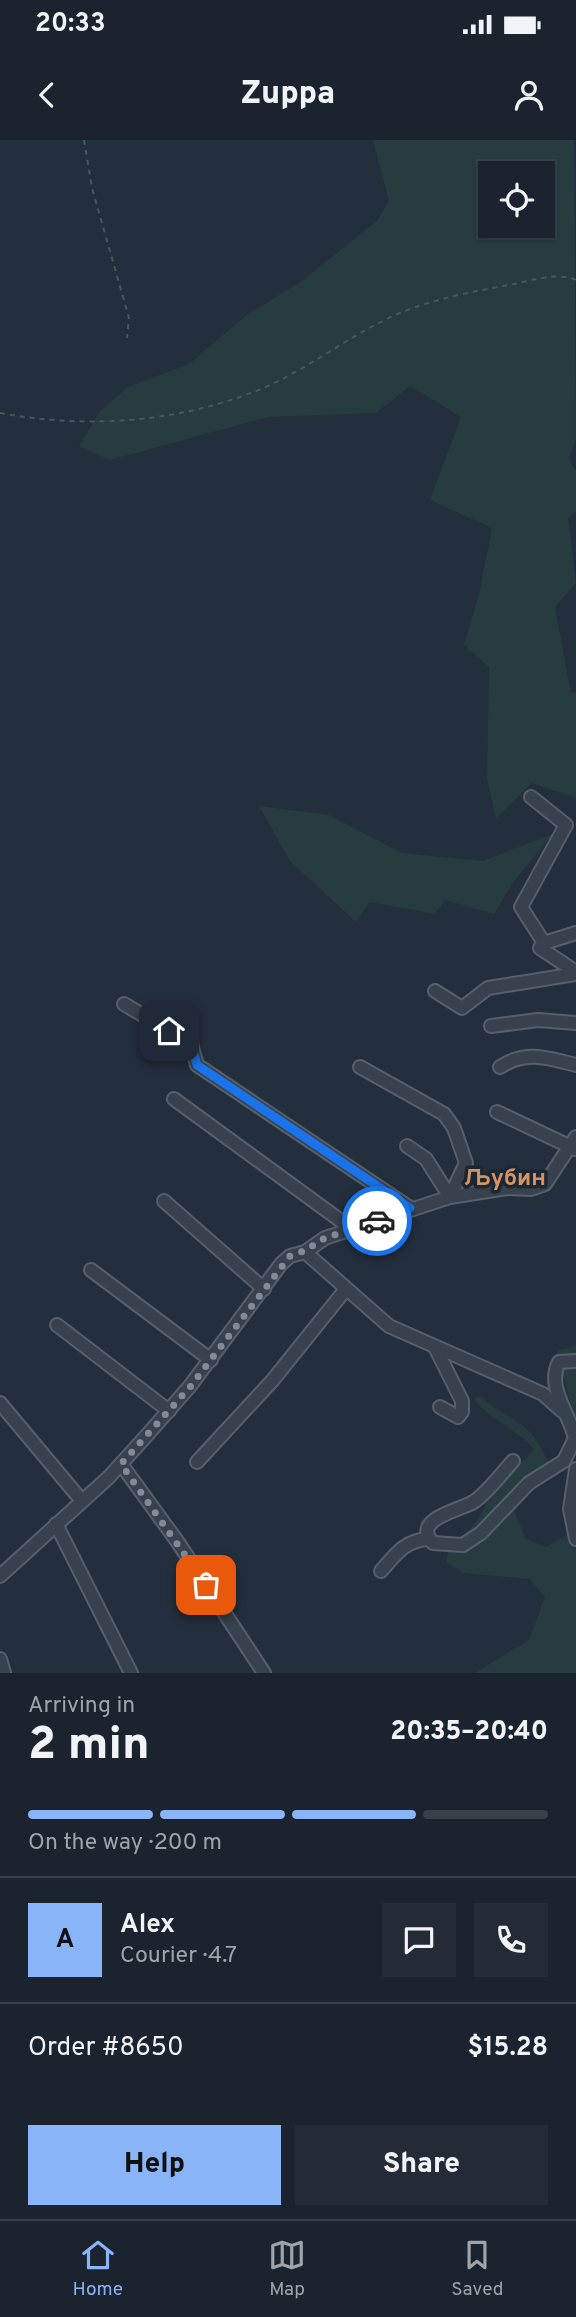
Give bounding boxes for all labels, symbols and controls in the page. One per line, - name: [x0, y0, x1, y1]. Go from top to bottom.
- text: 20:33: [35, 8, 106, 41]
- text: Zuppa: [241, 75, 335, 115]
- icon: back: [28, 76, 66, 114]
- icon: person: [510, 76, 548, 114]
- map controls: [478, 161, 555, 238]
- button: locate: [478, 161, 555, 238]
- pin: [139, 1001, 199, 1061]
- icon: home: [150, 1012, 188, 1050]
- district label: Љубин: [464, 1165, 546, 1194]
- courier: [342, 1186, 412, 1256]
- icon: car: [358, 1202, 396, 1240]
- pin: [176, 1555, 236, 1615]
- icon: bag: [187, 1566, 225, 1604]
- text: Arriving in: [28, 1692, 135, 1721]
- text: 20:35–20:40: [390, 1716, 548, 1749]
- text: 2 min: [28, 1717, 150, 1776]
- text: On the way · 200 m: [28, 1829, 222, 1858]
- button: chat: [382, 1903, 456, 1977]
- button: phone: [474, 1903, 548, 1977]
- text: Alex: [120, 1909, 175, 1942]
- text: A: [56, 1924, 74, 1957]
- text: Courier · 4.7: [120, 1942, 237, 1971]
- text: Order #8650: [28, 2032, 184, 2065]
- text: $15.28: [467, 2032, 548, 2065]
- button: Help: [28, 2125, 281, 2205]
- button: Share: [295, 2125, 548, 2205]
- tab: Home: [73, 2236, 123, 2302]
- tab: Map: [268, 2236, 306, 2302]
- tab: Saved: [451, 2236, 503, 2302]

